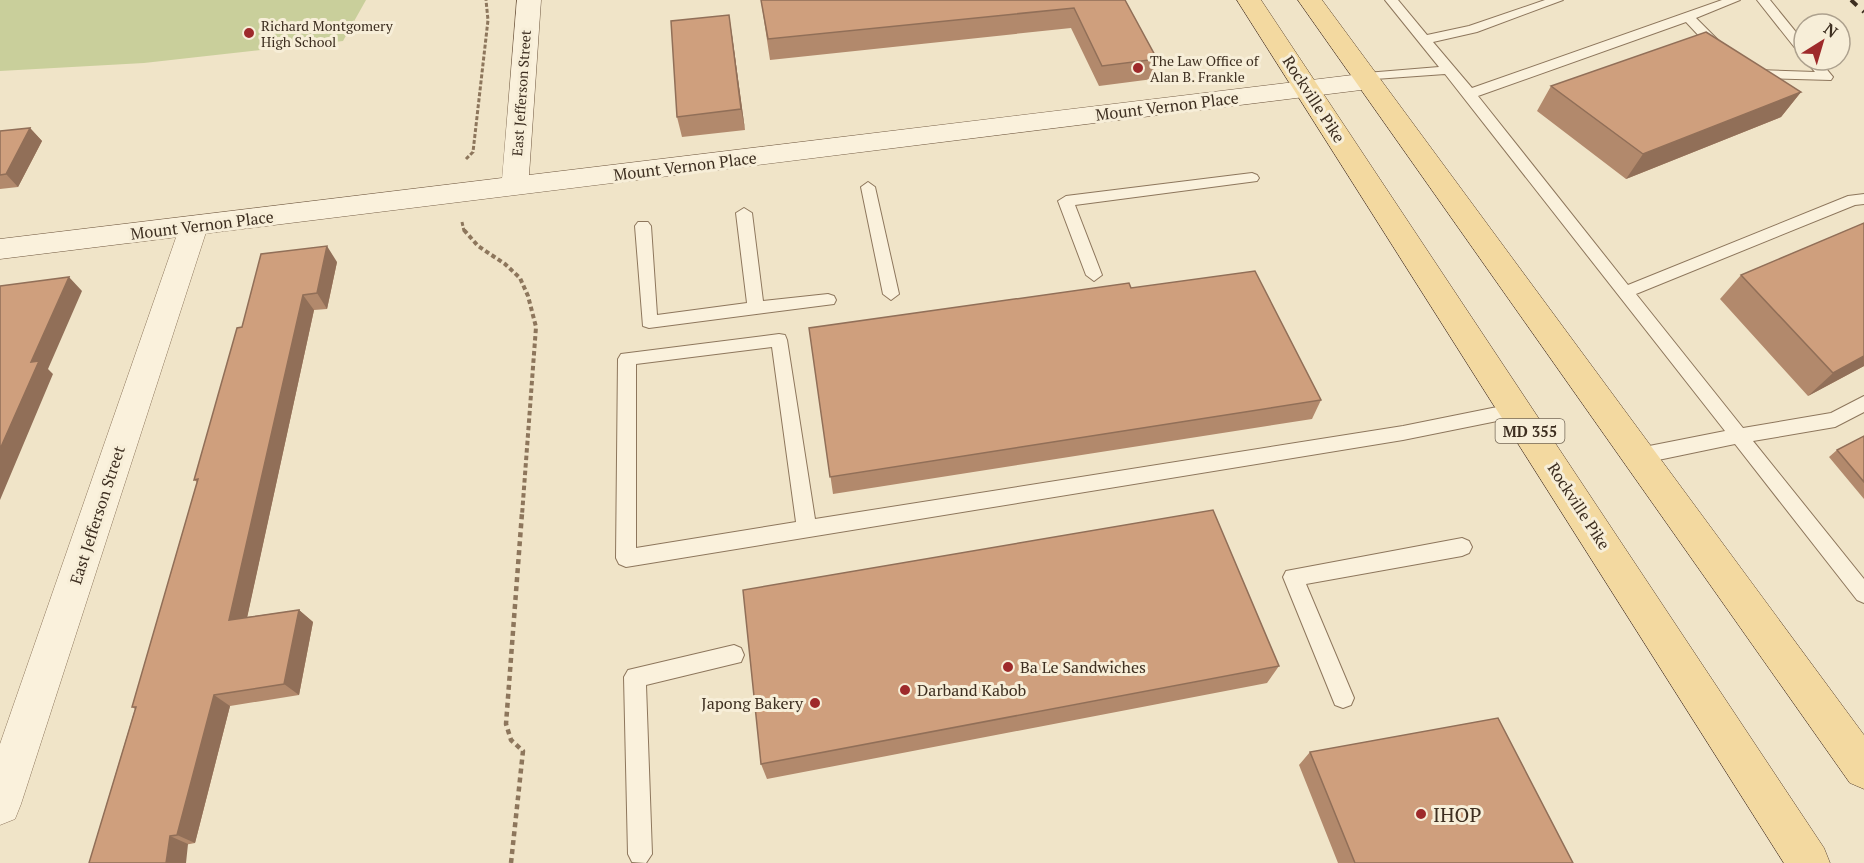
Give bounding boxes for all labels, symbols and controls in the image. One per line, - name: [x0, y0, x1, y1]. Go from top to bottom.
- north arrow: [1792, 12, 1852, 72]
- place label: Richard Montgomery High School: [261, 16, 394, 51]
- text: N: [1820, 18, 1842, 42]
- marker: Richard Montgomery High School: [242, 26, 256, 40]
- street label: East Jefferson Street: [507, 29, 535, 157]
- place label: The Law Office of Alan B. Frankle: [1150, 51, 1260, 86]
- street label: Rockville Pike: [1278, 51, 1350, 147]
- marker: The Law Office of Alan B. Frankle: [1131, 61, 1145, 75]
- street label: Mount Vernon Place: [1094, 86, 1240, 126]
- street label: Mount Vernon Place: [612, 146, 758, 186]
- street label: Mount Vernon Place: [129, 205, 275, 245]
- road number: MD 355: [1496, 419, 1564, 443]
- street label: East Jefferson Street: [64, 443, 130, 587]
- street label: Rockville Pike: [1543, 458, 1615, 554]
- place label: Ba Le Sandwiches: [1020, 656, 1146, 678]
- marker: Ba Le Sandwiches: [1001, 660, 1015, 674]
- place label: Darband Kabob: [917, 679, 1027, 701]
- marker: Darband Kabob: [898, 683, 912, 697]
- place label: Japong Bakery: [701, 692, 804, 714]
- marker: Japong Bakery: [808, 696, 822, 710]
- place label: IHOP: [1433, 801, 1481, 828]
- marker: IHOP: [1414, 807, 1428, 821]

